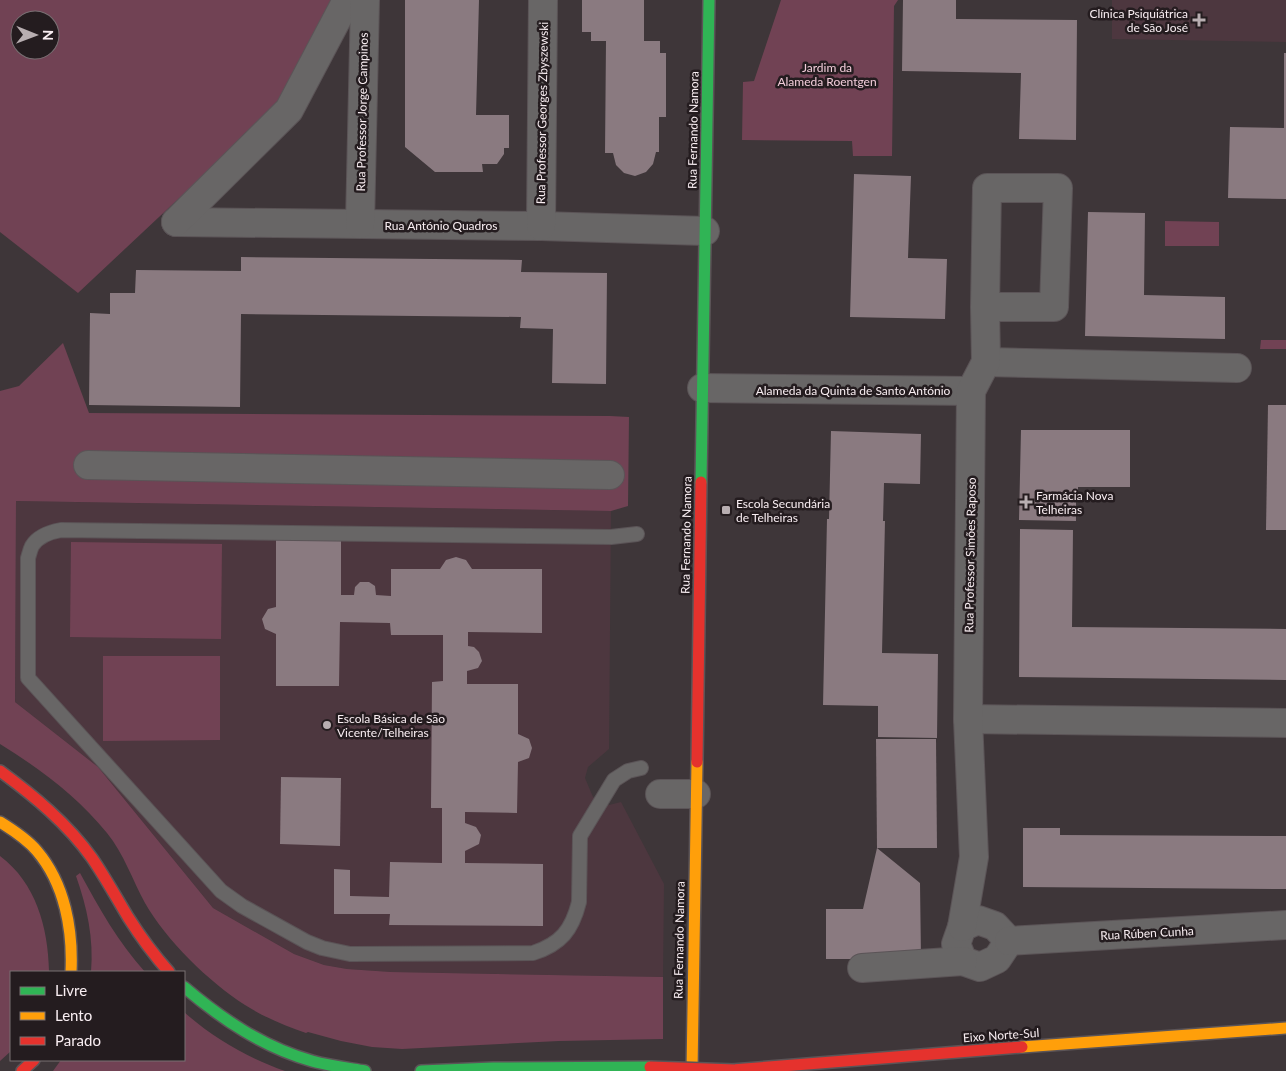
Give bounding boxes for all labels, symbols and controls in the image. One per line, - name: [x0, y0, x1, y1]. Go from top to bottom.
- place label: Clínica Psiquiátrica de São José: [1089, 6, 1188, 35]
- north arrow: [10, 10, 60, 60]
- marker: Clínica Psiquiátrica de São José: [1192, 13, 1206, 27]
- street label: Rua Professor Georges Zbyszewski: [533, 21, 551, 204]
- text: N: [40, 30, 57, 41]
- street label: Rua Professor Jorge Campinos: [353, 32, 371, 192]
- park label: Jardim da Alameda Roentgen: [777, 60, 877, 89]
- street label: Rua Fernando Namora: [684, 71, 702, 189]
- street label: Rua António Quadros: [385, 218, 497, 233]
- street label: Alameda da Quinta de Santo António: [756, 383, 951, 398]
- street label: Rua Fernando Namora: [677, 476, 695, 594]
- street label: Rua Professor Simões Raposo: [961, 477, 979, 633]
- place label: Farmácia Nova Telheiras: [1036, 488, 1113, 517]
- place label: Escola Secundária de Telheiras: [736, 496, 830, 525]
- marker: Farmácia Nova Telheiras: [1020, 496, 1032, 508]
- marker: Escola Secundária de Telheiras: [720, 504, 732, 516]
- place label: Escola Básica de São Vicente/Telheiras: [337, 711, 445, 740]
- marker: Escola Básica de São Vicente/Telheiras: [321, 719, 333, 731]
- street label: Rua Fernando Namora: [670, 881, 688, 999]
- street label: Rua Rúben Cunha: [1100, 923, 1194, 943]
- legend: [10, 971, 185, 1061]
- text: Livre: [55, 981, 87, 999]
- text: Lento: [55, 1006, 92, 1024]
- street label: Eixo Norte-Sul: [962, 1025, 1040, 1045]
- text: Parado: [55, 1031, 101, 1049]

